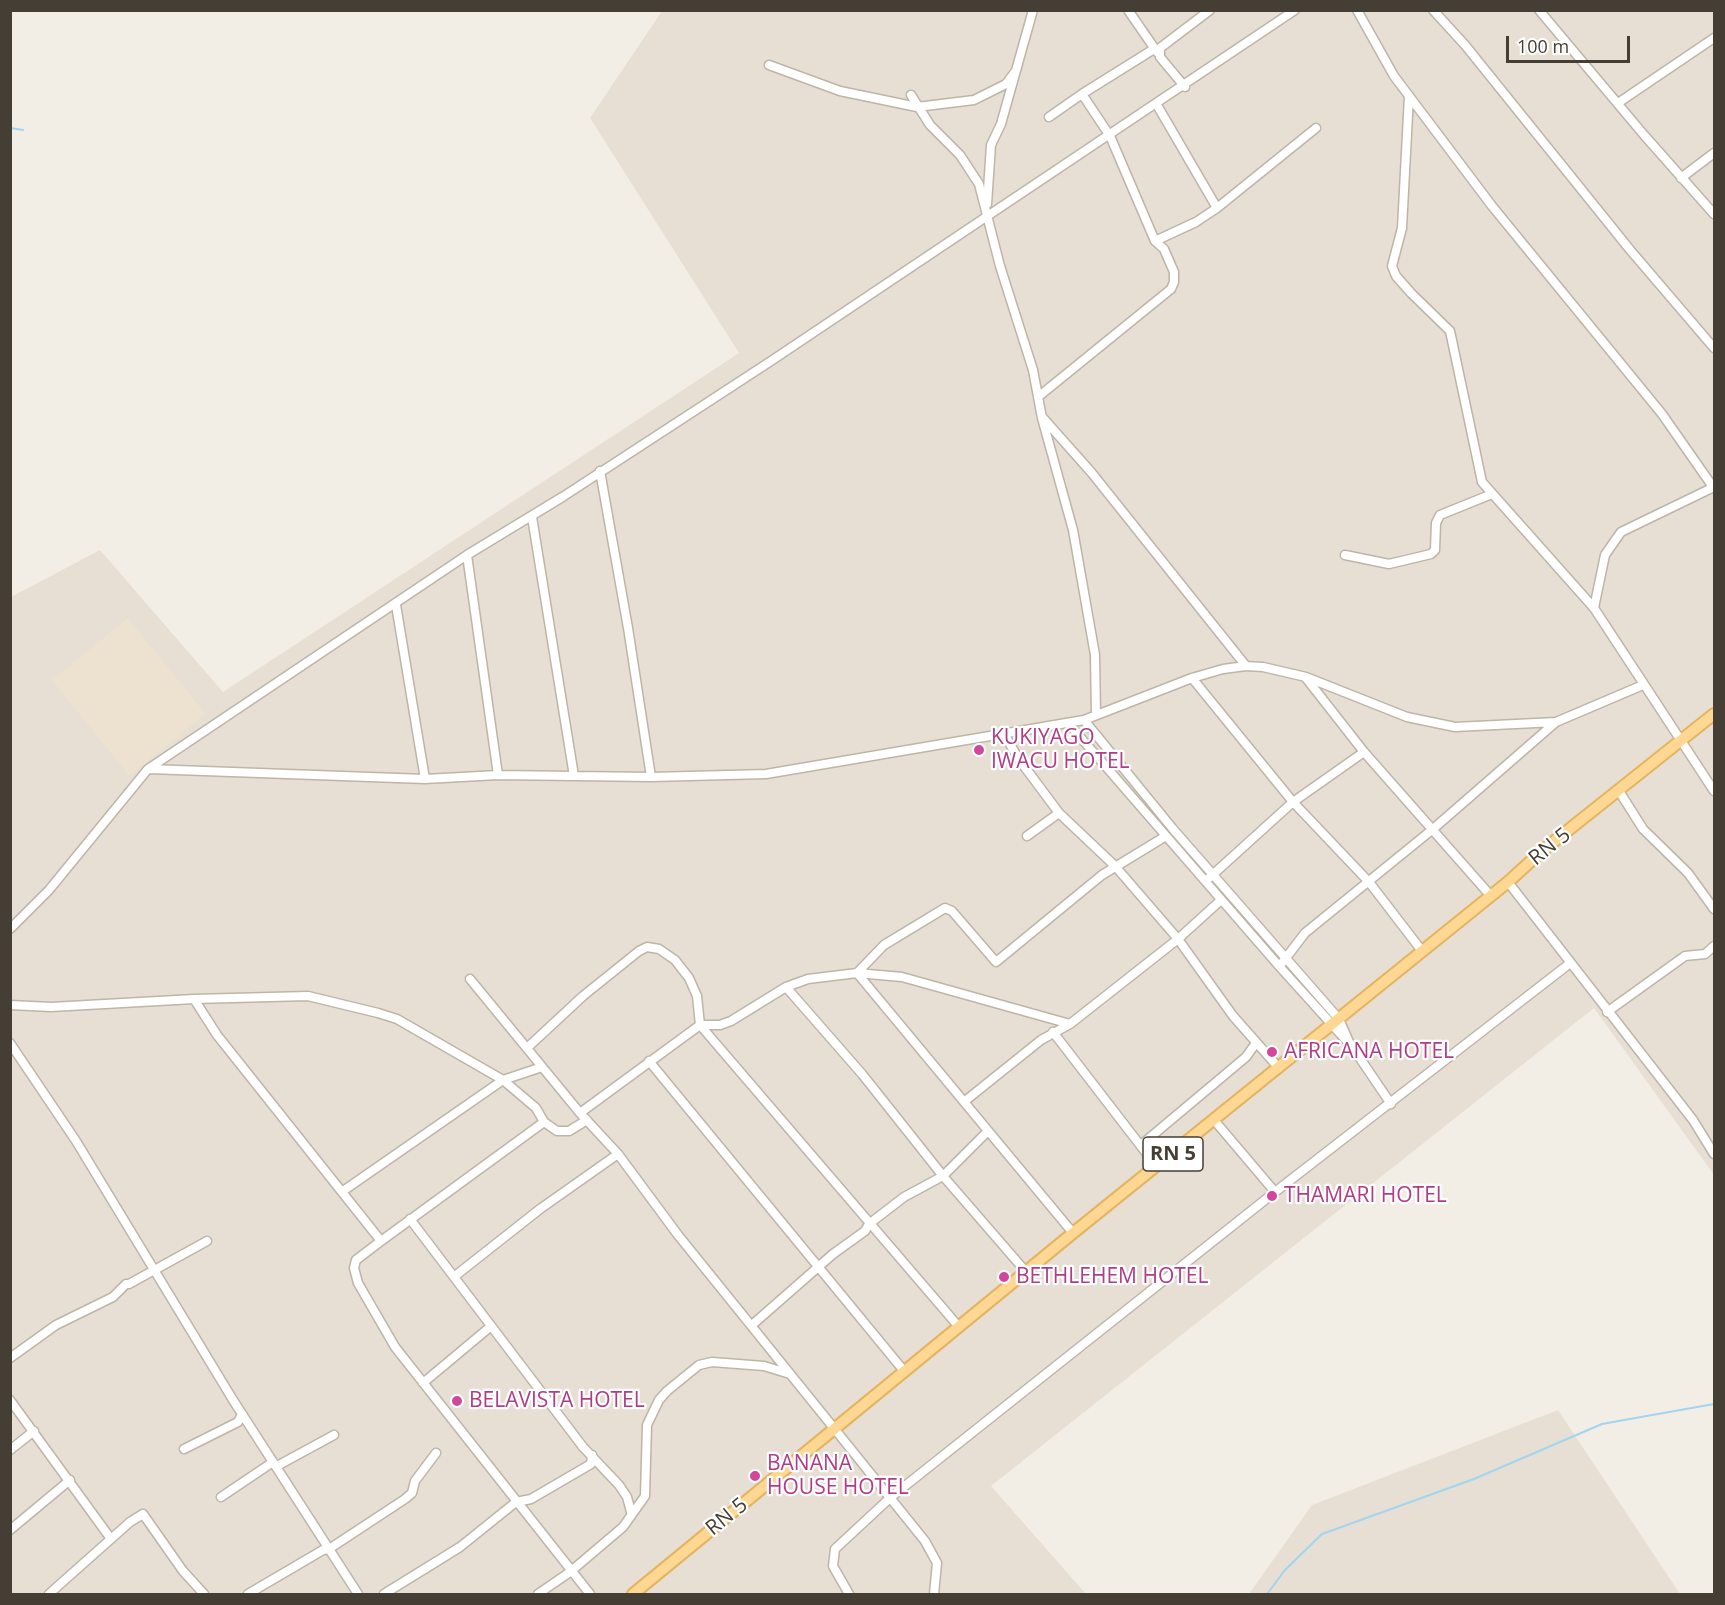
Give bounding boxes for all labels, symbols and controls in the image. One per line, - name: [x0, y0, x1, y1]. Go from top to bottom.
- scale bar: [1509, 24, 1634, 62]
- text: 100 m: [1517, 34, 1569, 58]
- place label: KUKIYAGO IWACU HOTEL: [991, 725, 1130, 775]
- marker: KUKIYAGO IWACU HOTEL: [972, 743, 986, 757]
- street label: RN 5: [1524, 823, 1576, 871]
- place label: AFRICANA HOTEL: [1284, 1039, 1454, 1065]
- marker: AFRICANA HOTEL: [1265, 1045, 1279, 1059]
- road number: RN 5: [1143, 1137, 1203, 1171]
- place label: THAMARI HOTEL: [1284, 1183, 1447, 1209]
- marker: THAMARI HOTEL: [1265, 1189, 1279, 1203]
- place label: BETHLEHEM HOTEL: [1016, 1264, 1208, 1290]
- marker: BETHLEHEM HOTEL: [997, 1270, 1011, 1284]
- place label: BELAVISTA HOTEL: [469, 1388, 645, 1414]
- marker: BELAVISTA HOTEL: [450, 1394, 464, 1408]
- place label: BANANA HOUSE HOTEL: [767, 1451, 909, 1501]
- marker: BANANA HOUSE HOTEL: [748, 1469, 762, 1483]
- street label: RN 5: [701, 1493, 753, 1541]

